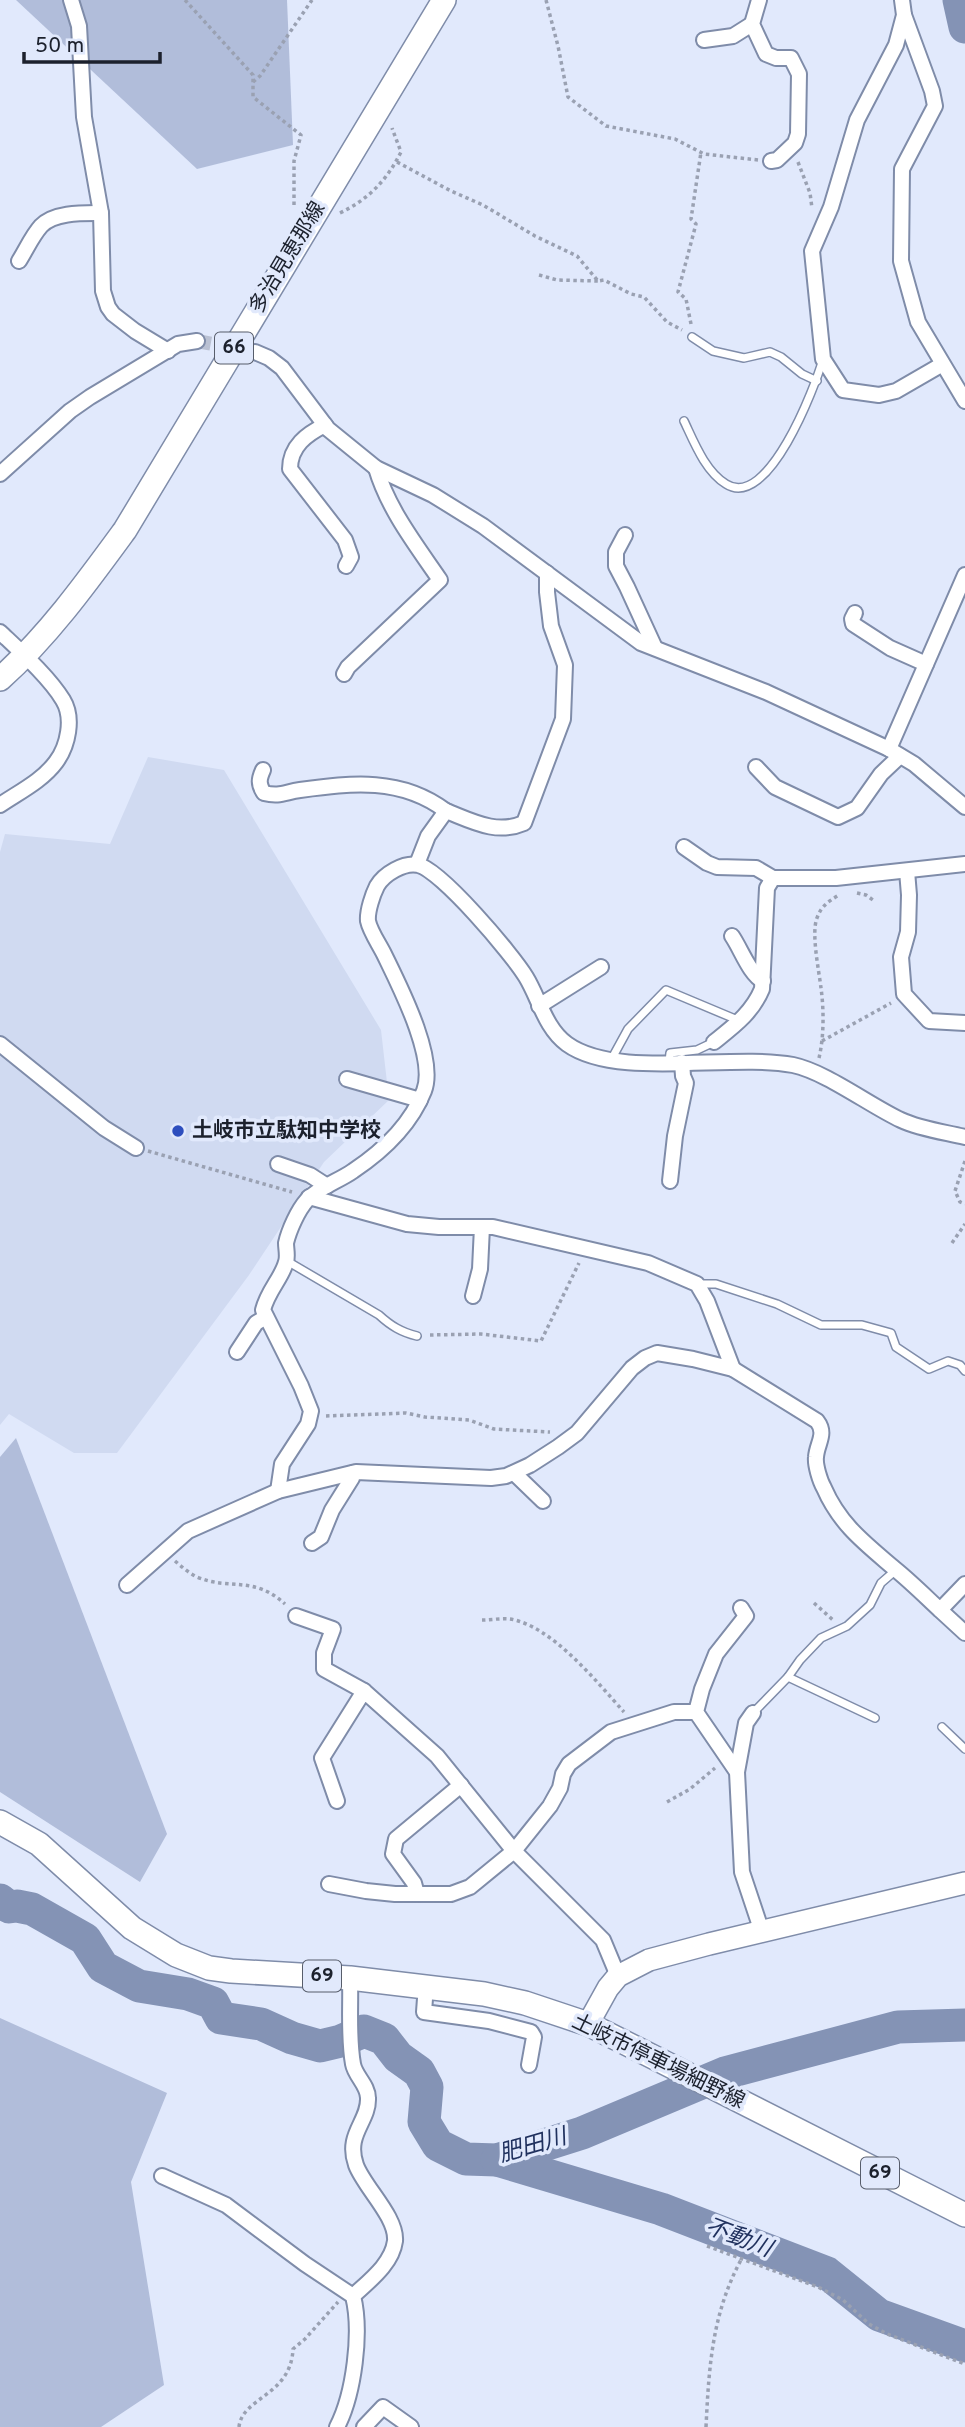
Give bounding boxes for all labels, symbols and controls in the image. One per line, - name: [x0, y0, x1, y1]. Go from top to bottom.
- scale bar: [24, 21, 161, 65]
- text: 50 m: [35, 33, 84, 60]
- street label: 多治見恵那線: [244, 197, 332, 319]
- road number: 66: [215, 332, 253, 364]
- place label: 土岐市立駄知中学校: [192, 1118, 381, 1145]
- marker: 土岐市立駄知中学校: [170, 1123, 186, 1139]
- road number: 69: [303, 1960, 341, 1992]
- street label: 土岐市停車場細野線: [567, 2008, 749, 2116]
- water label: 肥田川: [496, 2123, 573, 2170]
- road number: 69: [861, 2158, 899, 2188]
- water label: 不動川: [701, 2213, 778, 2266]

